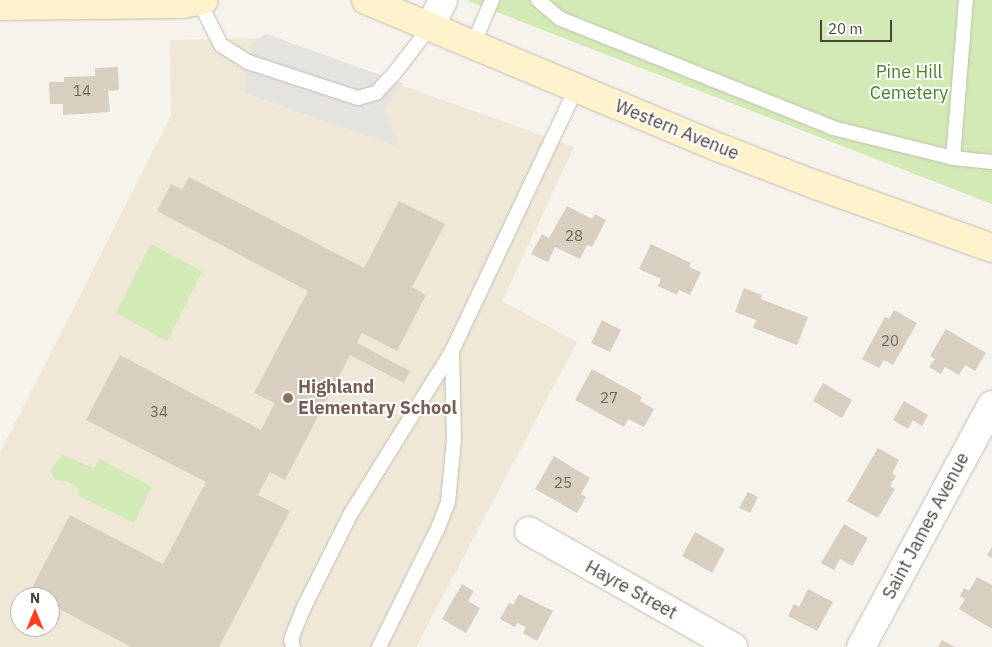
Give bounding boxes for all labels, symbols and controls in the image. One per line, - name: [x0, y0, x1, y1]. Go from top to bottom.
- scale bar: [822, 10, 894, 42]
- text: 20 m: [828, 19, 863, 38]
- park label: Pine Hill Cemetery: [870, 62, 948, 104]
- house number: 14: [73, 82, 91, 100]
- street label: Western Avenue: [612, 95, 742, 165]
- house number: 28: [565, 227, 583, 245]
- house number: 20: [881, 332, 899, 350]
- place label: Highland Elementary School: [298, 377, 457, 419]
- house number: 27: [600, 389, 618, 407]
- marker: Highland Elementary School: [282, 392, 294, 404]
- house number: 34: [150, 403, 168, 421]
- street label: Saint James Avenue: [878, 449, 974, 603]
- house number: 25: [554, 474, 572, 492]
- street label: Hayre Street: [581, 556, 681, 624]
- north arrow: [10, 587, 60, 637]
- text: N: [30, 589, 40, 607]

